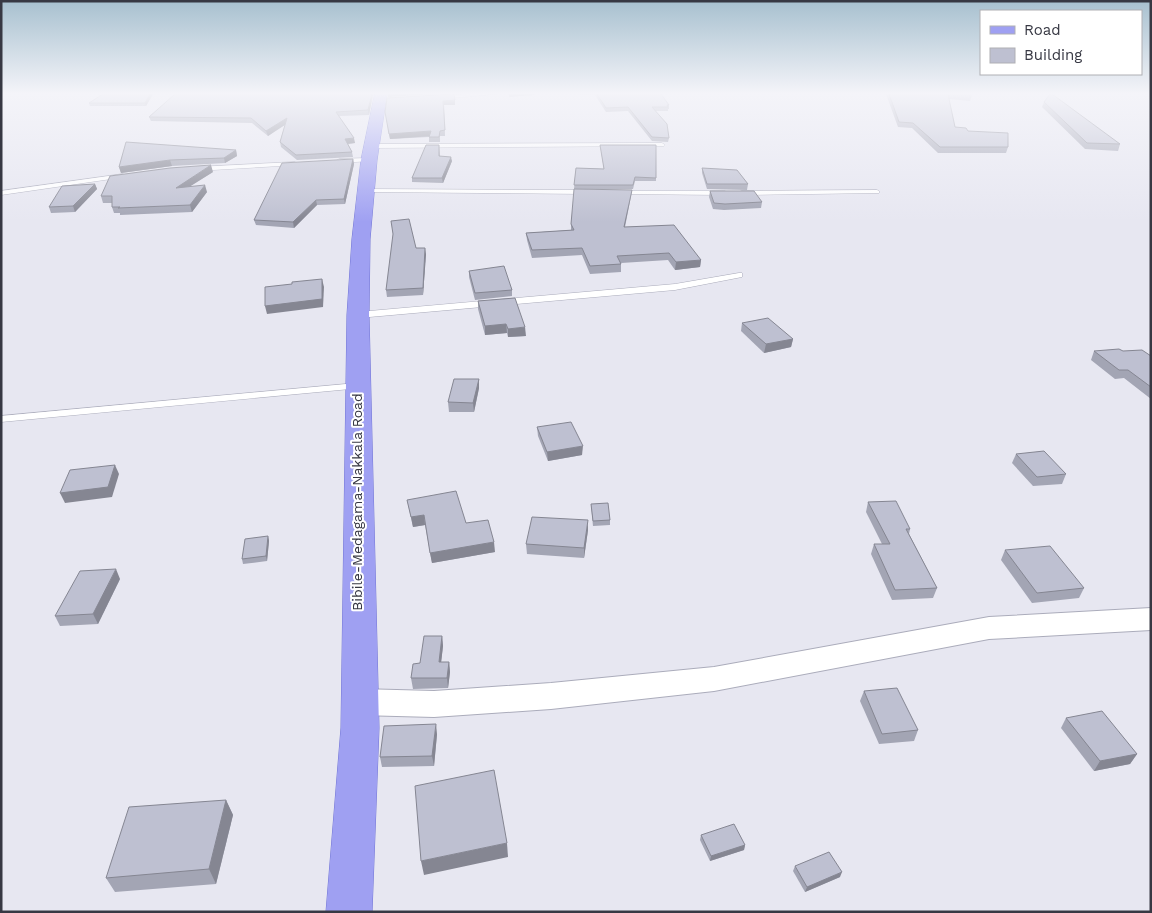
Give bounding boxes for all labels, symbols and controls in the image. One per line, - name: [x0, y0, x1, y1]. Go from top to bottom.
- legend: [980, 10, 1142, 75]
- text: Road: [1024, 21, 1061, 39]
- text: Building: [1024, 46, 1082, 64]
- street label: Bibile-Medagama-Nakkala Road: [349, 393, 365, 611]

